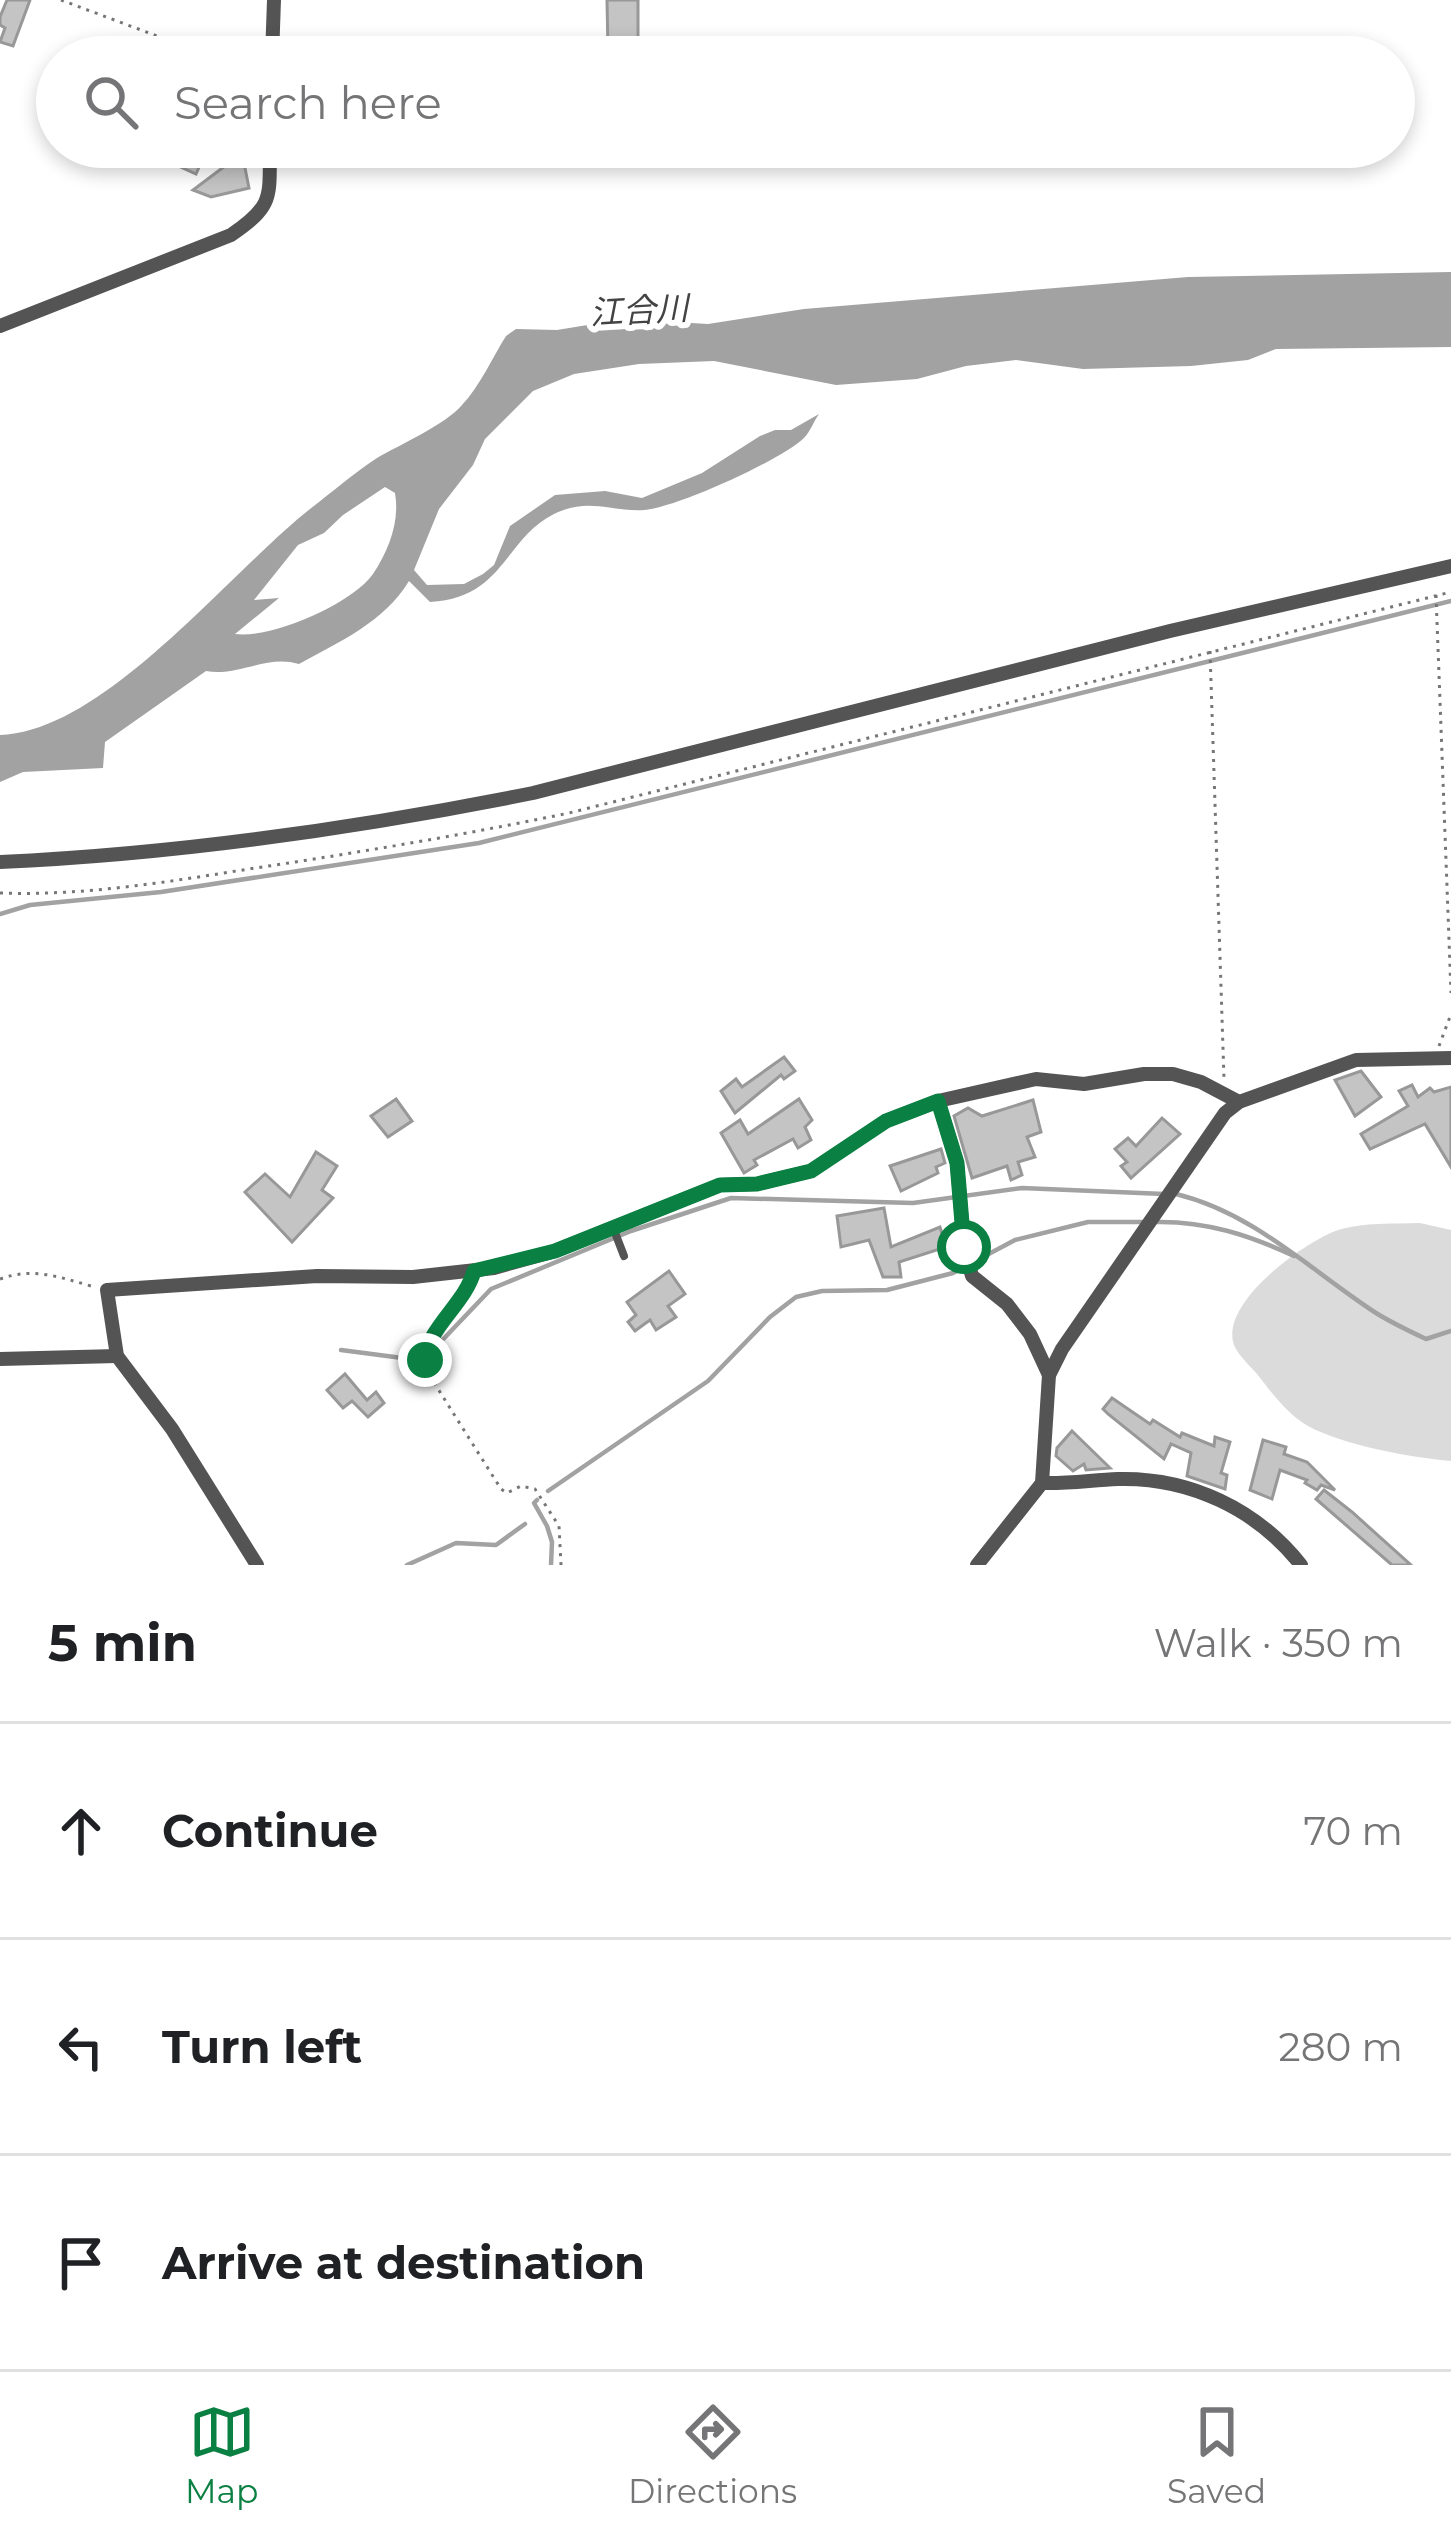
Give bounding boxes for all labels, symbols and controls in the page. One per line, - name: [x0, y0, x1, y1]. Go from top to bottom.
- search box: [36, 36, 1415, 168]
- icon: search: [78, 69, 144, 135]
- text: Search here: [174, 75, 442, 130]
- water label: 江合川: [589, 287, 692, 333]
- route start: [937, 1220, 991, 1274]
- route end: [398, 1333, 452, 1387]
- text: 5 min: [48, 1612, 197, 1674]
- text: Walk · 350 m: [1154, 1619, 1403, 1667]
- icon: ahead: [48, 1798, 114, 1864]
- text: Continue: [162, 1803, 378, 1858]
- text: 70 m: [1303, 1807, 1403, 1855]
- icon: left: [48, 2014, 114, 2080]
- text: Turn left: [162, 2019, 362, 2074]
- text: 280 m: [1279, 2023, 1403, 2071]
- icon: arrive: [48, 2230, 114, 2296]
- text: Arrive at destination: [162, 2235, 645, 2290]
- tab: Map: [185, 2399, 258, 2511]
- tab: Directions: [628, 2399, 797, 2511]
- tab: Saved: [1167, 2399, 1266, 2511]

